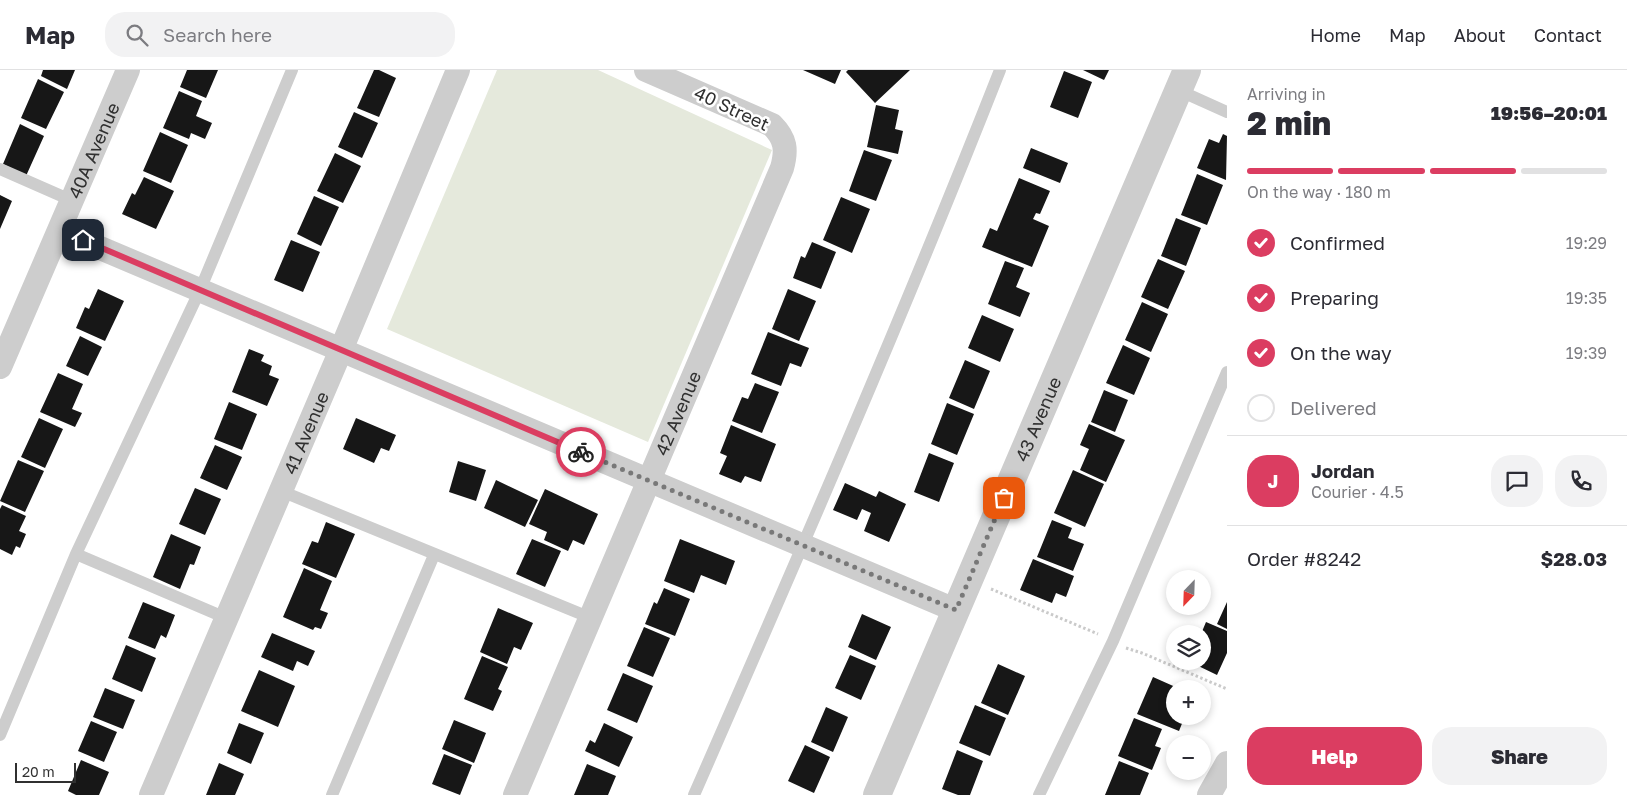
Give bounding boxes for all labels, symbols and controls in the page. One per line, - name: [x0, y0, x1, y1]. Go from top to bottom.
- search box: [105, 12, 455, 57]
- text: Map: [25, 20, 75, 49]
- icon: search: [123, 21, 151, 49]
- text: Search here: [163, 23, 272, 46]
- text: Home: [1310, 24, 1361, 46]
- text: Map: [1389, 24, 1426, 46]
- text: About: [1454, 24, 1506, 46]
- text: Contact: [1534, 24, 1602, 46]
- street label: 40 Street: [691, 81, 773, 135]
- text: Arriving in: [1247, 84, 1326, 104]
- street label: 40A Avenue: [63, 99, 124, 202]
- text: 19:56–20:01: [1491, 101, 1607, 124]
- text: 2 min: [1247, 104, 1331, 142]
- text: On the way · 180 m: [1247, 182, 1391, 202]
- pin: [62, 219, 104, 261]
- icon: home: [69, 226, 97, 254]
- icon: check: [1247, 229, 1275, 257]
- text: Confirmed: [1290, 231, 1385, 254]
- text: 19:29: [1566, 233, 1607, 253]
- icon: check: [1247, 284, 1275, 312]
- text: Preparing: [1290, 286, 1379, 309]
- text: 19:35: [1566, 288, 1607, 308]
- icon: check: [1247, 339, 1275, 367]
- text: On the way: [1290, 341, 1392, 364]
- text: 19:39: [1566, 343, 1607, 363]
- street label: 42 Avenue: [650, 368, 705, 459]
- street label: 43 Avenue: [1010, 373, 1066, 464]
- street label: 41 Avenue: [278, 388, 333, 477]
- text: Delivered: [1290, 396, 1377, 419]
- courier: [556, 427, 606, 477]
- icon: bike: [567, 438, 595, 466]
- button: chat: [1491, 455, 1543, 507]
- button: phone: [1555, 455, 1607, 507]
- text: Jordan: [1311, 459, 1375, 482]
- text: J: [1268, 469, 1278, 492]
- pin: [983, 477, 1025, 519]
- text: Courier · 4.5: [1311, 482, 1404, 502]
- icon: bag: [990, 484, 1018, 512]
- text: Order #8242: [1247, 547, 1361, 570]
- text: $28.03: [1540, 547, 1607, 570]
- north arrow: [1166, 570, 1211, 615]
- map controls: [1166, 570, 1211, 780]
- button: layers: [1166, 625, 1211, 670]
- button: +: [1166, 680, 1211, 725]
- button: Help: [1247, 727, 1422, 785]
- button: Share: [1432, 727, 1607, 785]
- button: −: [1166, 735, 1211, 780]
- scale bar: [15, 760, 76, 783]
- text: 20 m: [22, 763, 55, 780]

